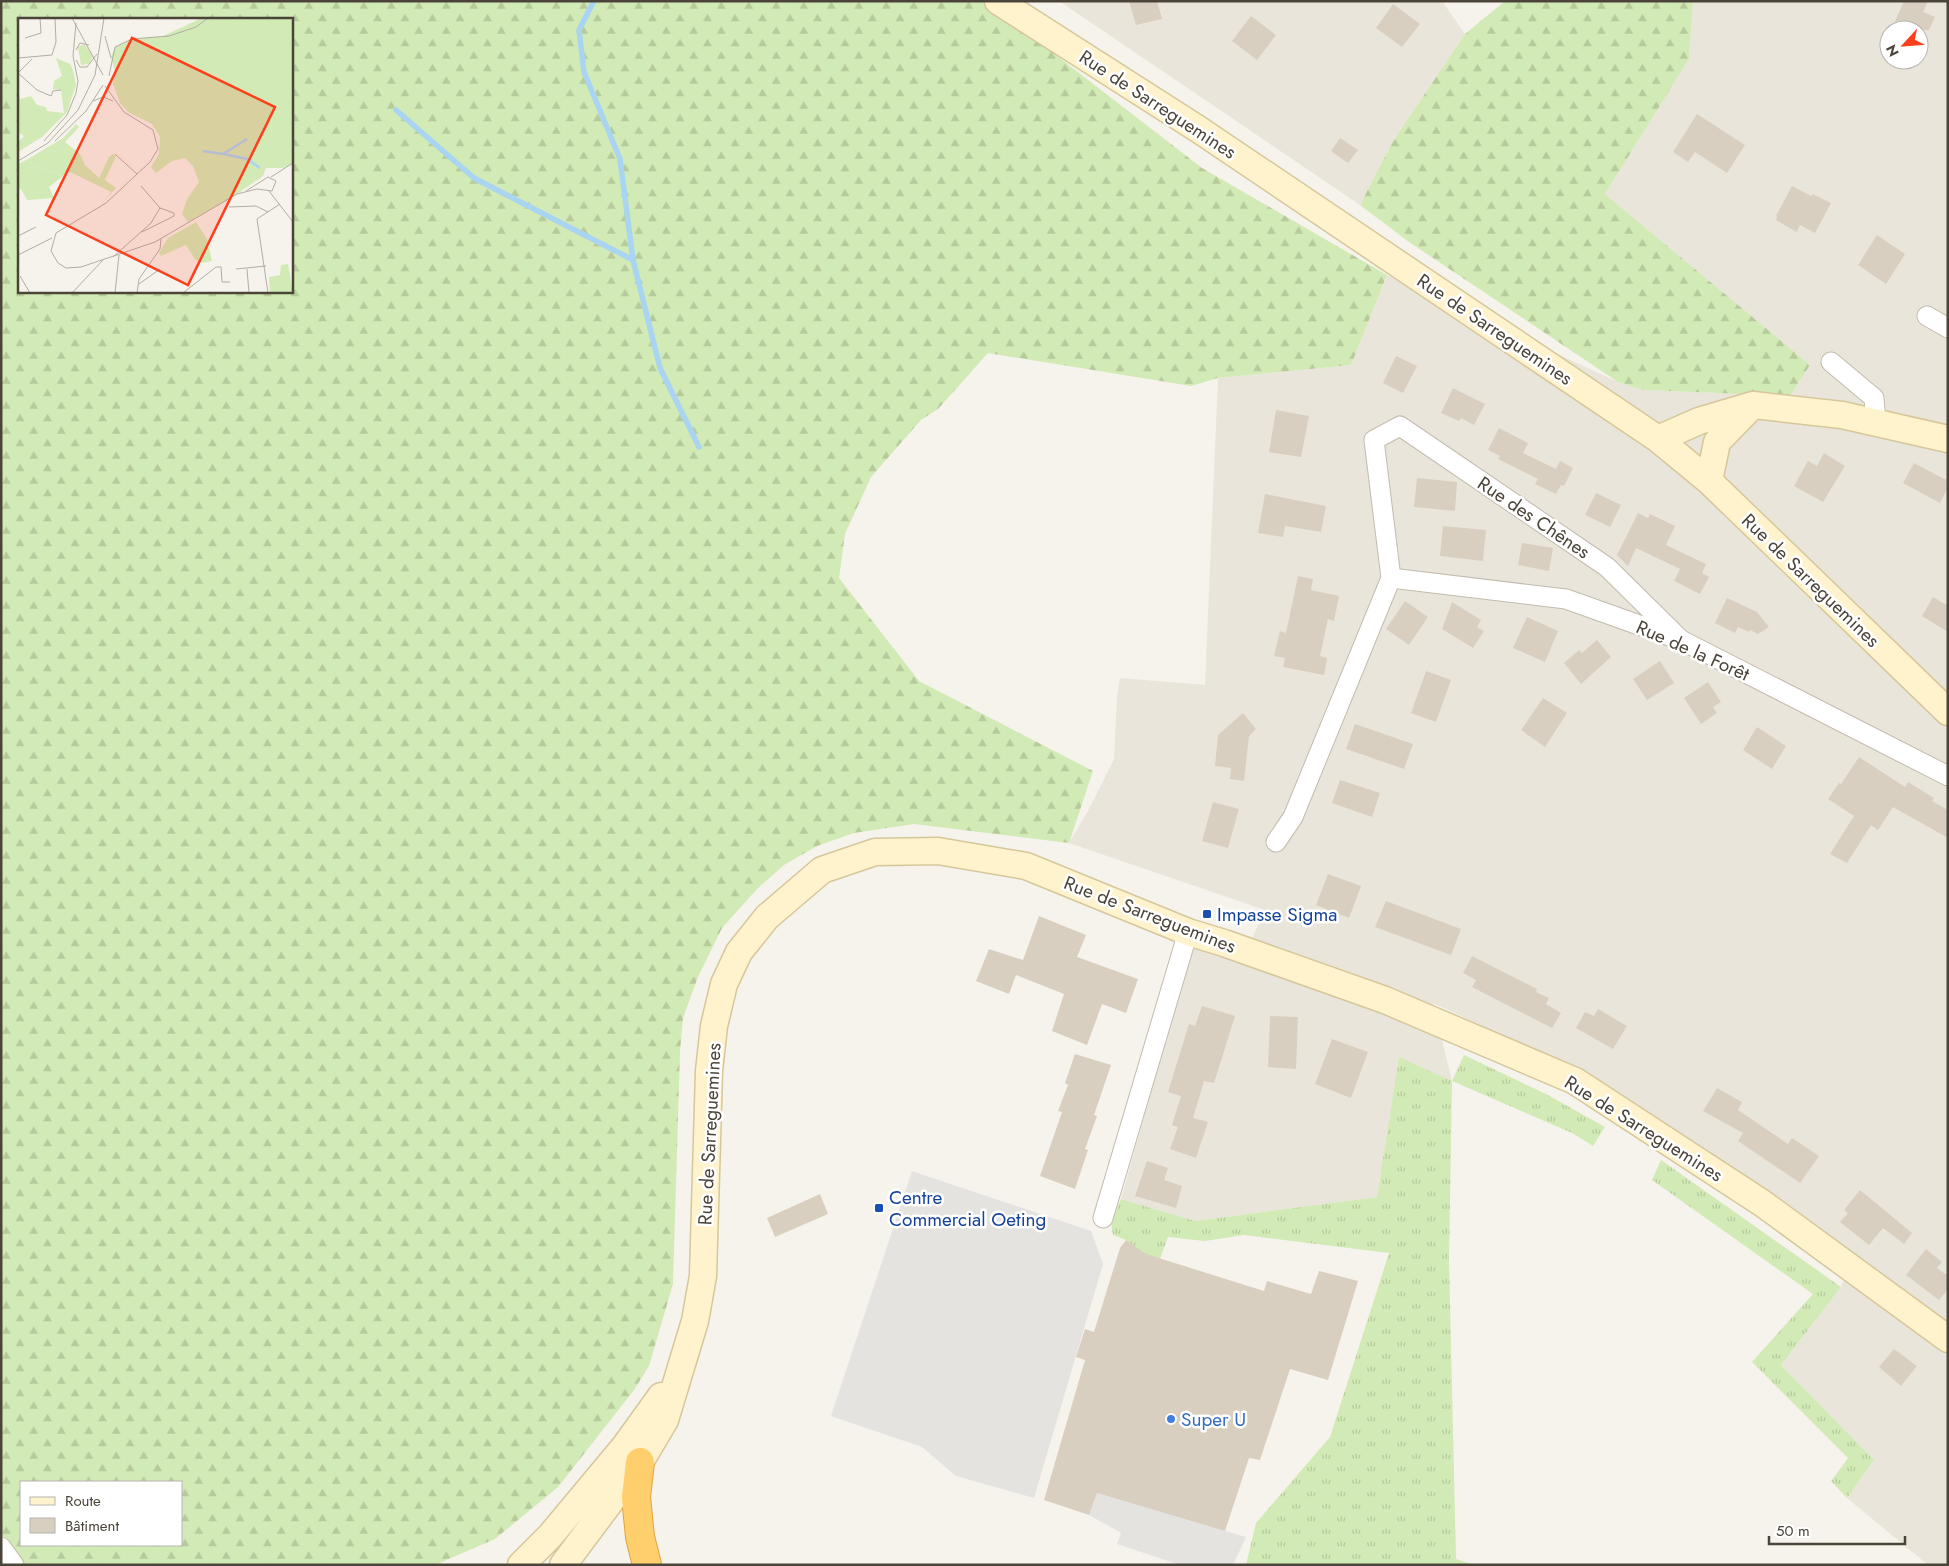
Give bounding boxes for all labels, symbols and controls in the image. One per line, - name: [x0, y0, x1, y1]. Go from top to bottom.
- inset map: [18, 18, 292, 292]
- north arrow: [1879, 20, 1929, 70]
- text: N: [1881, 41, 1904, 60]
- street label: Rue de Sarreguemines: [1074, 43, 1242, 166]
- street label: Rue de Sarreguemines: [1412, 267, 1578, 392]
- street label: Rue des Chênes: [1472, 470, 1596, 565]
- street label: Rue de Sarreguemines: [1736, 507, 1886, 654]
- street label: Rue de la Forêt: [1632, 613, 1754, 688]
- street label: Rue de Sarreguemines: [1060, 869, 1240, 960]
- place label: Impasse Sigma: [1217, 901, 1337, 928]
- marker: Impasse Sigma: [1201, 908, 1213, 920]
- street label: Rue de Sarreguemines: [691, 1042, 728, 1226]
- street label: Rue de Sarreguemines: [1559, 1069, 1728, 1188]
- place label: Centre Commercial Oeting: [889, 1184, 1046, 1233]
- marker: Centre Commercial Oeting: [873, 1202, 885, 1214]
- place label: Super U: [1181, 1406, 1246, 1433]
- marker: Super U: [1165, 1413, 1177, 1425]
- legend: [20, 1481, 182, 1546]
- text: Route: [65, 1490, 101, 1512]
- scale bar: [1769, 1514, 1905, 1546]
- text: Bâtiment: [65, 1515, 119, 1537]
- text: 50 m: [1776, 1520, 1810, 1542]

